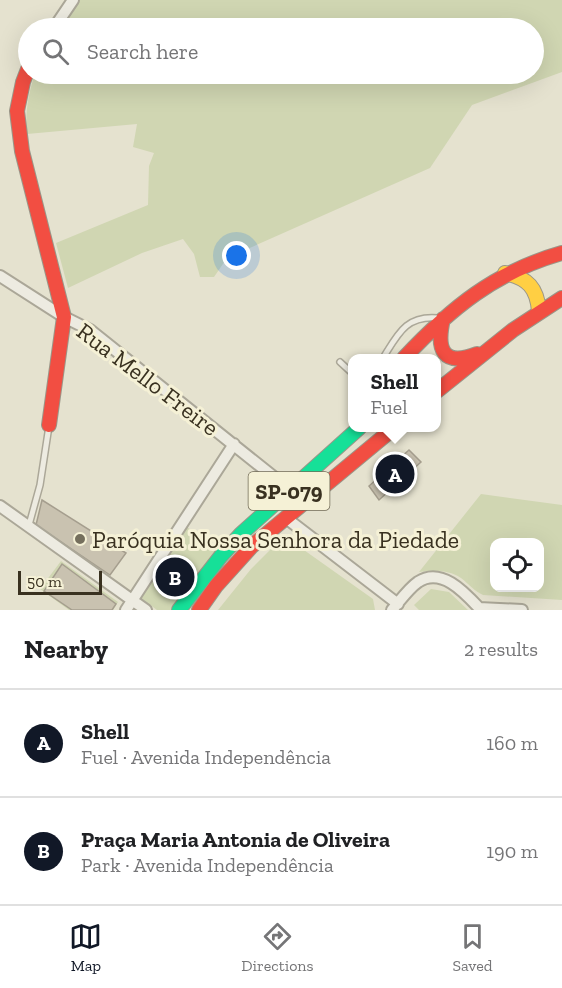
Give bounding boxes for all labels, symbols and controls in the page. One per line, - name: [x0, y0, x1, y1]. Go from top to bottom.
- search box: [18, 18, 544, 84]
- icon: search: [39, 35, 72, 68]
- text: Search here: [87, 38, 198, 65]
- your location: [222, 241, 251, 270]
- street label: Rua Mello Freire: [71, 316, 225, 442]
- popup: [348, 354, 441, 432]
- text: Shell: [370, 368, 419, 395]
- text: Fuel: [370, 395, 408, 419]
- pin: A: [376, 452, 414, 496]
- road number: SP-079: [248, 472, 330, 510]
- place label: Paróquia Nossa Senhora da Piedade: [92, 525, 459, 554]
- marker: Paróquia Nossa Senhora da Piedade: [73, 532, 87, 546]
- map controls: [490, 538, 544, 592]
- button: locate: [490, 538, 544, 592]
- pin: B: [156, 554, 195, 600]
- scale bar: [18, 568, 102, 596]
- text: 50 m: [27, 572, 62, 591]
- text: Nearby: [24, 633, 108, 665]
- text: 2 results: [464, 637, 538, 661]
- text: Shell: [81, 718, 129, 745]
- text: A: [37, 731, 50, 755]
- text: 160 m: [486, 731, 538, 755]
- text: Fuel · Avenida Independência: [81, 745, 331, 769]
- text: Praça Maria Antonia de Oliveira: [81, 826, 390, 853]
- text: B: [37, 839, 50, 863]
- text: 190 m: [486, 839, 538, 863]
- text: Park · Avenida Independência: [81, 853, 334, 877]
- tab: Map: [69, 920, 102, 975]
- tab: Directions: [241, 920, 314, 975]
- tab: Saved: [452, 920, 493, 975]

